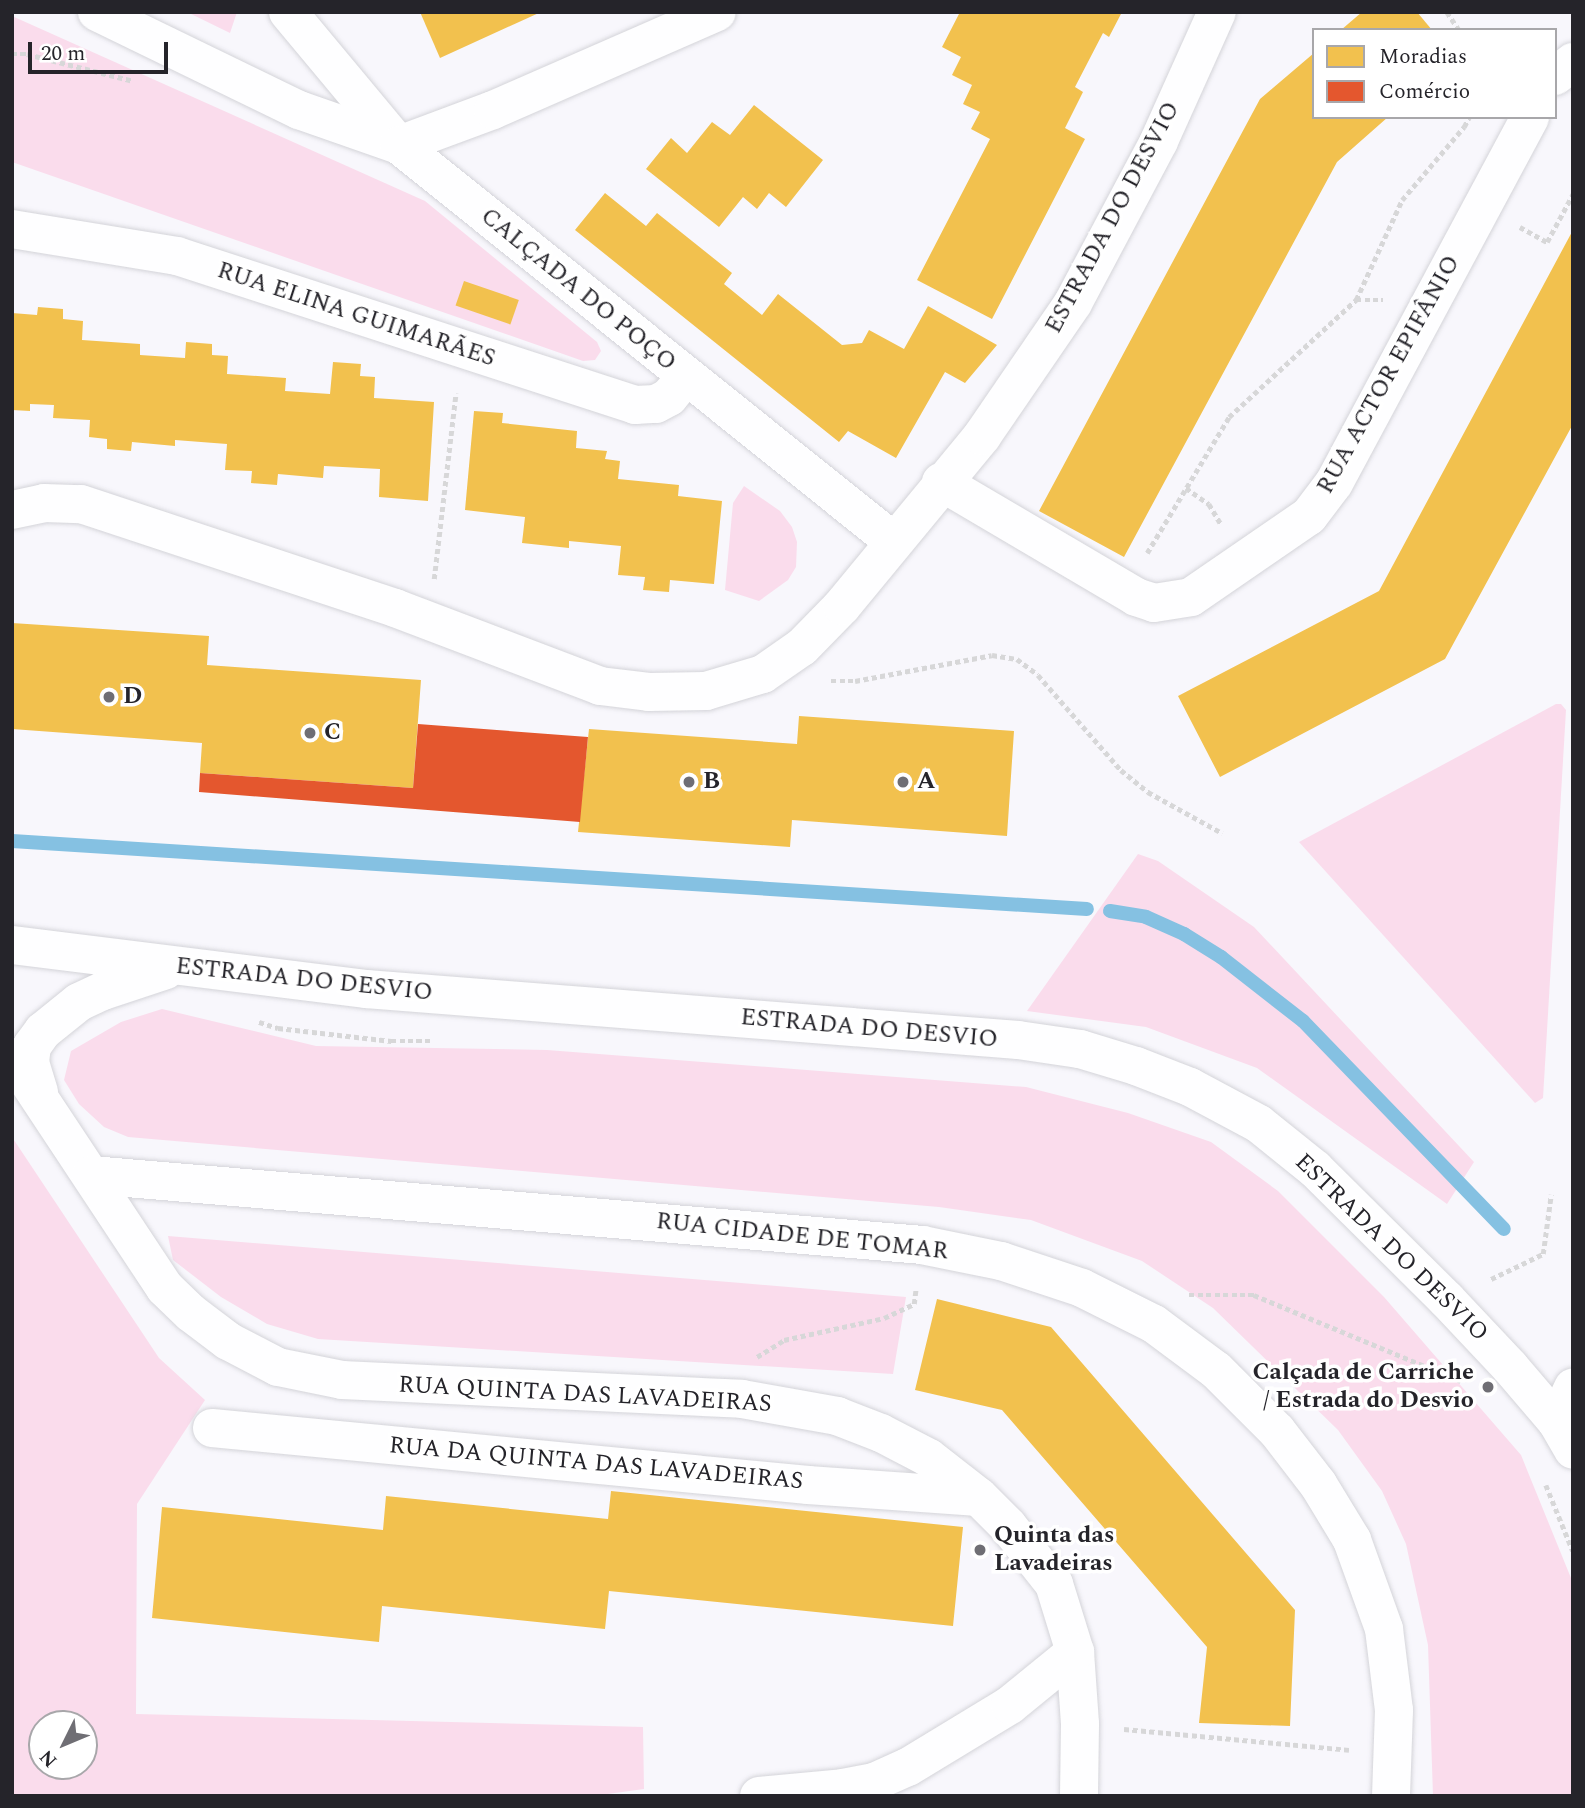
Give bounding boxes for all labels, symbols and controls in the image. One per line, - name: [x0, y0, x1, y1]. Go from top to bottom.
- scale bar: [32, 28, 172, 72]
- legend: [1312, 28, 1557, 119]
- text: 20 m: [41, 38, 85, 70]
- text: Moradias: [1379, 41, 1467, 73]
- text: Comércio: [1379, 76, 1470, 108]
- street label: ESTRADA DO DESVIO: [1040, 97, 1186, 339]
- street label: CALÇADA DO POÇO: [475, 202, 681, 378]
- street label: RUA ACTOR EPIFÂNIO: [1311, 251, 1467, 499]
- street label: RUA ELINA GUIMARÃES: [213, 256, 499, 374]
- place label: D: [123, 683, 142, 711]
- marker: D: [101, 689, 117, 705]
- place label: C: [324, 719, 341, 747]
- marker: C: [302, 725, 318, 741]
- place label: B: [703, 768, 720, 796]
- place label: A: [917, 768, 936, 796]
- marker: B: [681, 774, 697, 790]
- marker: A: [895, 774, 911, 790]
- street label: ESTRADA DO DESVIO: [174, 952, 434, 1008]
- street label: ESTRADA DO DESVIO: [739, 1003, 999, 1055]
- street label: ESTRADA DO DESVIO: [1288, 1148, 1494, 1348]
- street label: RUA CIDADE DE TOMAR: [655, 1207, 949, 1267]
- place label: Calçada de Carriche / Estrada do Desvio: [1253, 1359, 1474, 1415]
- street label: RUA QUINTA DAS LAVADEIRAS: [398, 1371, 772, 1419]
- marker: Calçada de Carriche / Estrada do Desvio: [1480, 1379, 1496, 1395]
- street label: RUA DA QUINTA DAS LAVADEIRAS: [388, 1432, 804, 1496]
- place label: Quinta das Lavadeiras: [994, 1522, 1114, 1578]
- marker: Quinta das Lavadeiras: [972, 1542, 988, 1558]
- north arrow: [28, 1710, 98, 1780]
- text: N: [33, 1743, 65, 1774]

